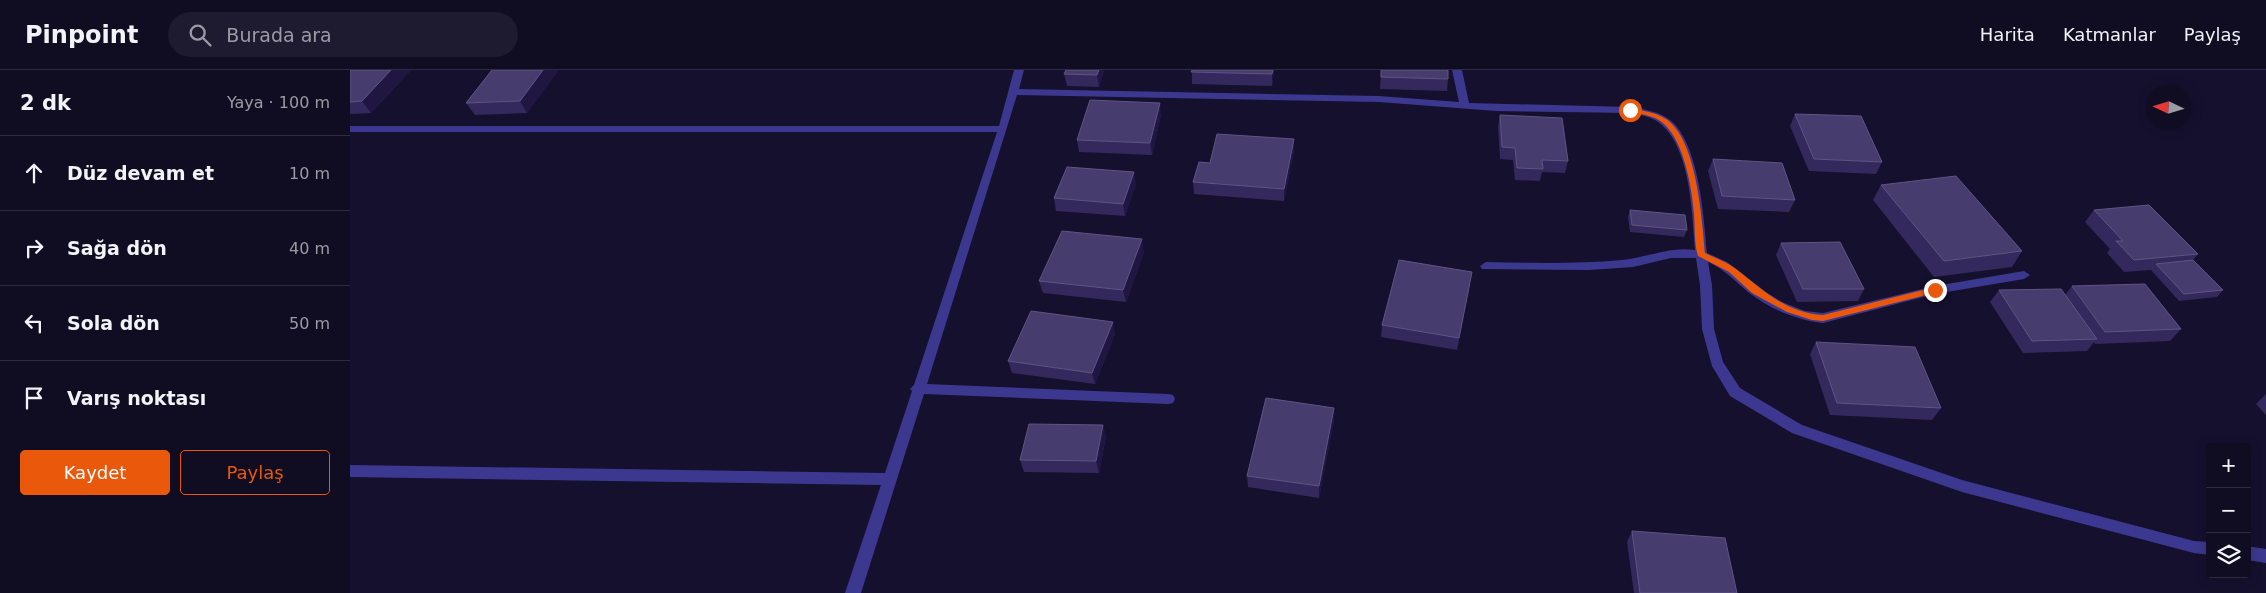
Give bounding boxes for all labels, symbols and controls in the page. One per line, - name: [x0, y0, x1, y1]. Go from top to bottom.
- search box: [168, 12, 518, 57]
- text: Pinpoint: [25, 21, 138, 49]
- icon: search: [186, 21, 214, 49]
- text: Burada ara: [226, 24, 332, 46]
- text: Harita: [1980, 24, 2035, 45]
- text: Katmanlar: [2063, 24, 2156, 45]
- text: Paylaş: [2184, 24, 2241, 45]
- north arrow: [2146, 85, 2191, 130]
- text: 2 dk: [20, 91, 71, 115]
- text: Yaya · 100 m: [227, 93, 330, 112]
- route start: [1619, 99, 1642, 122]
- icon: ahead: [20, 159, 48, 187]
- text: Düz devam et: [67, 162, 214, 184]
- text: 10 m: [289, 164, 330, 183]
- icon: right: [20, 234, 48, 262]
- text: Sağa dön: [67, 237, 167, 259]
- text: 40 m: [289, 239, 330, 258]
- route end: [1924, 279, 1947, 302]
- icon: left: [20, 309, 48, 337]
- text: Sola dön: [67, 312, 160, 334]
- text: 50 m: [289, 314, 330, 333]
- icon: arrive: [20, 384, 48, 412]
- text: Varış noktası: [67, 387, 206, 409]
- map controls: [2206, 443, 2251, 578]
- button: +: [2206, 443, 2251, 488]
- button: Kaydet: [20, 450, 170, 495]
- button: Paylaş: [180, 450, 330, 495]
- button: −: [2206, 488, 2251, 533]
- button: layers: [2206, 533, 2251, 578]

